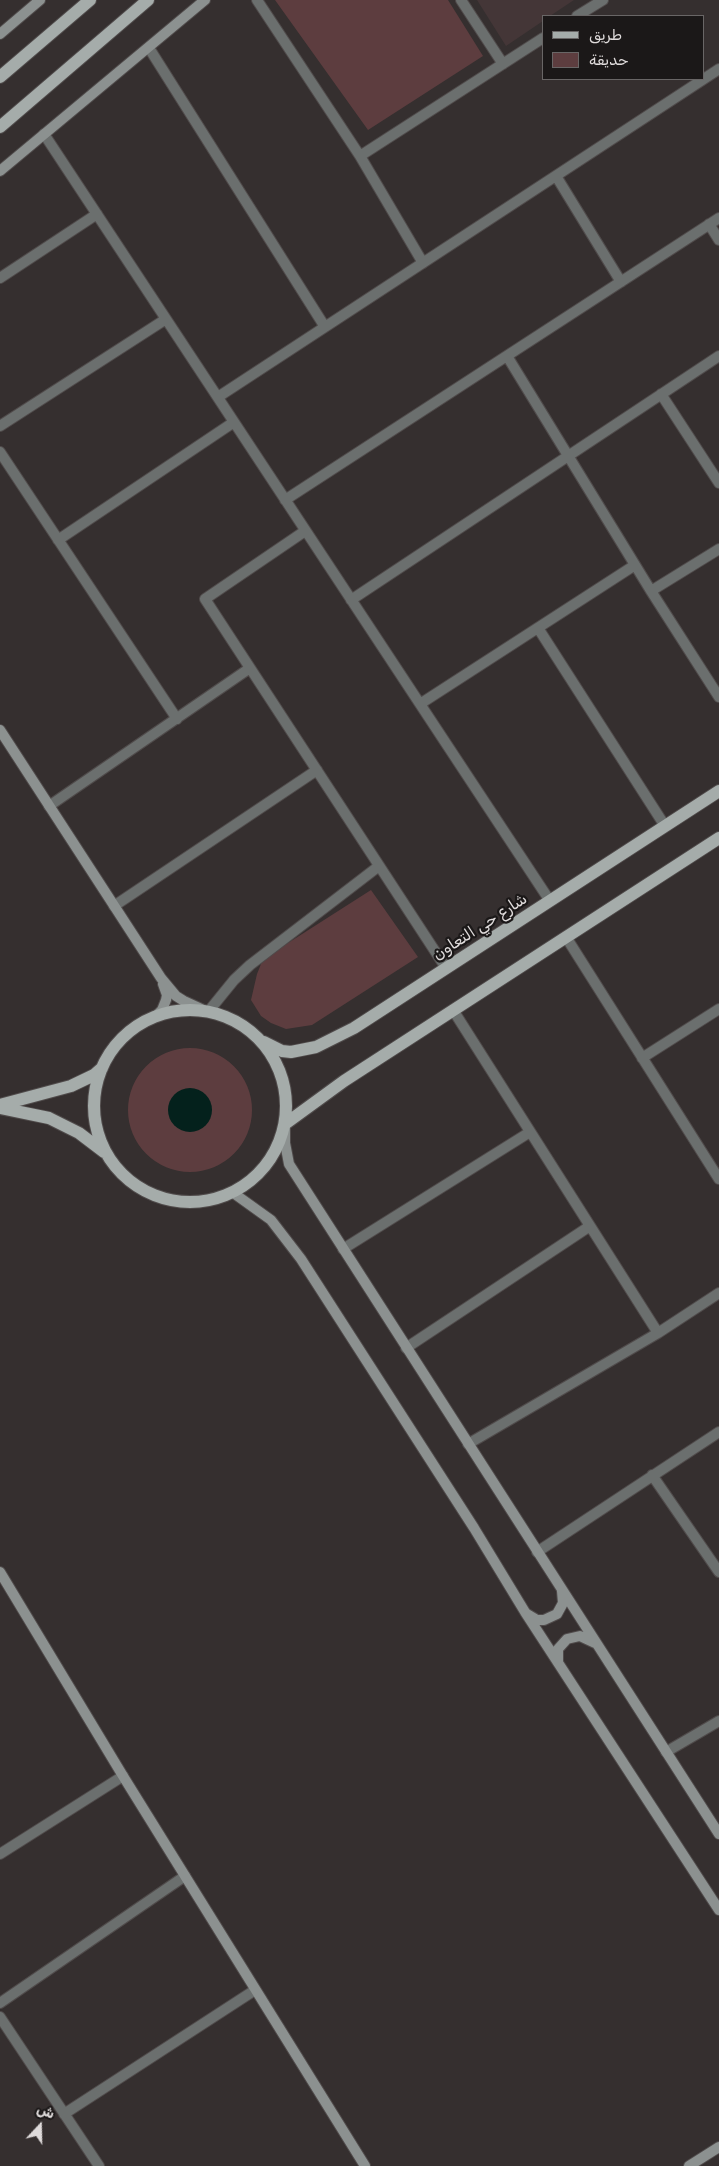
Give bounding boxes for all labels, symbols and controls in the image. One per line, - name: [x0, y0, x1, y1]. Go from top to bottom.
- legend: [542, 15, 704, 80]
- text: طريق: [589, 26, 622, 44]
- text: حديقة: [589, 51, 629, 69]
- street label: شارع حي التعاون: [429, 889, 531, 965]
- text: ش: [34, 2100, 57, 2123]
- north arrow: [15, 2101, 65, 2151]

